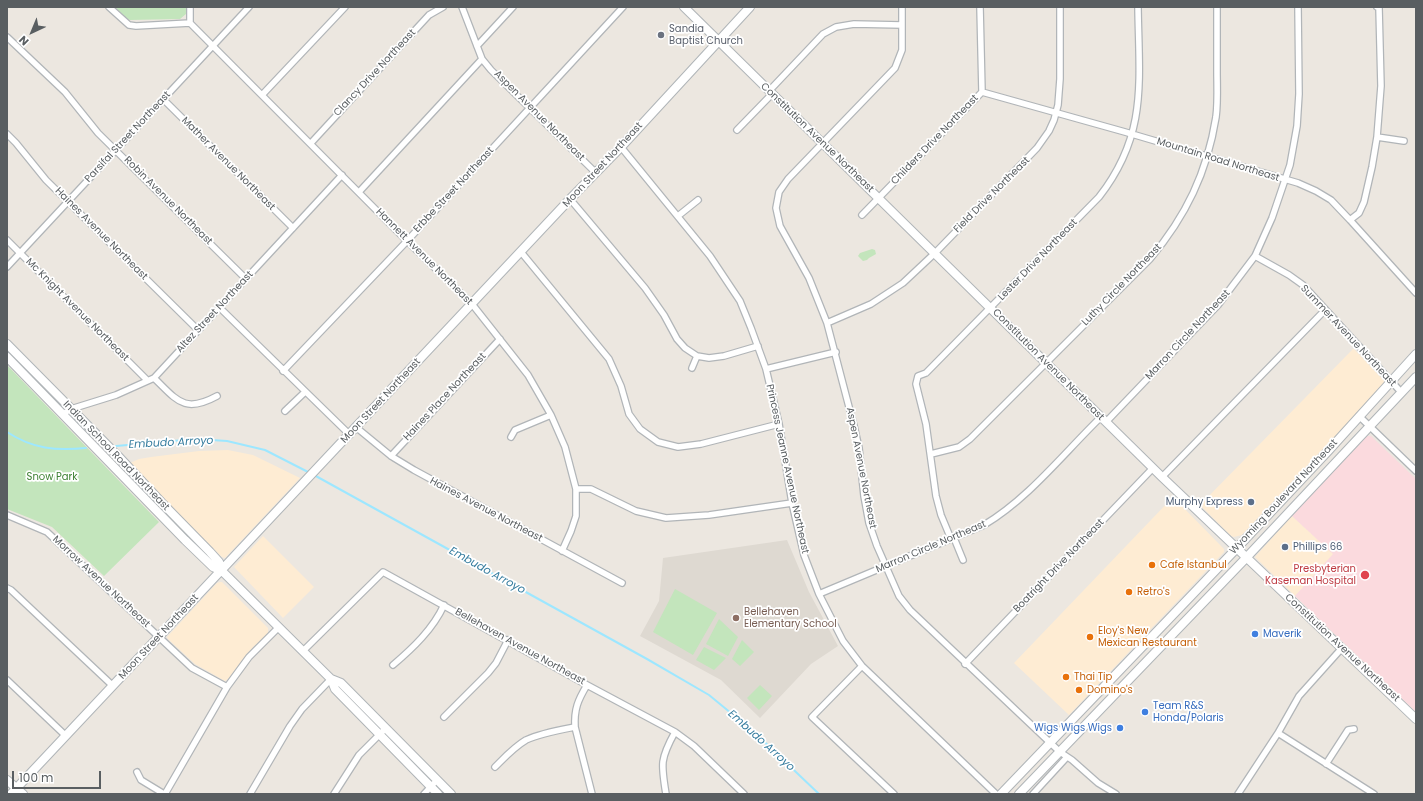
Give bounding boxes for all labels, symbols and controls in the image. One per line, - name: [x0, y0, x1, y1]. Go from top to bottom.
- north arrow: [12, 12, 52, 52]
- place label: Sandia Baptist Church: [669, 23, 743, 46]
- street label: Clancy Drive Northeast: [332, 27, 418, 119]
- marker: Sandia Baptist Church: [656, 30, 666, 40]
- text: N: [15, 32, 32, 49]
- street label: Aspen Avenue Northeast: [491, 68, 587, 164]
- street label: Constitution Avenue Northeast: [758, 81, 876, 195]
- street label: Parsifal Street Northeast: [83, 89, 173, 185]
- street label: Childers Drive Northeast: [889, 93, 981, 187]
- street label: Mather Avenue Northeast: [179, 115, 277, 213]
- street label: Moon Street Northeast: [561, 120, 645, 210]
- street label: Mountain Road Northeast: [1155, 136, 1281, 184]
- street label: Erbbe Street Northeast: [411, 145, 497, 235]
- street label: Robin Avenue Northeast: [121, 154, 215, 248]
- street label: Field Drive Northeast: [952, 155, 1032, 235]
- street label: Haines Avenue Northeast: [52, 185, 150, 283]
- street label: Hannett Avenue Northeast: [373, 206, 475, 308]
- street label: Lester Drive Northeast: [996, 217, 1080, 303]
- street label: Luthy Circle Northeast: [1080, 241, 1164, 329]
- street label: Mc Knight Avenue Northeast: [23, 256, 131, 364]
- street label: Altez Street Northeast: [174, 269, 256, 355]
- street label: Summer Avenue Northeast: [1298, 283, 1398, 389]
- street label: Marron Circle Northeast: [1143, 288, 1233, 382]
- street label: Constitution Avenue Northeast: [990, 307, 1106, 423]
- street label: Haines Place Northeast: [401, 351, 489, 443]
- street label: Moon Street Northeast: [339, 356, 423, 446]
- street label: Princess Jeanne Avenue Northeast: [763, 383, 811, 555]
- street label: Indian School Road Northeast: [60, 399, 172, 513]
- street label: Aspen Avenue Northeast: [843, 406, 879, 530]
- water label: Embudo Arroyo: [128, 434, 214, 452]
- street label: Wyoming Boulevard Northeast: [1228, 437, 1340, 557]
- park label: Snow Park: [27, 471, 77, 483]
- street label: Haines Avenue Northeast: [428, 475, 544, 545]
- place label: Murphy Express: [1166, 496, 1243, 508]
- marker: Murphy Express: [1246, 497, 1256, 507]
- street label: Boatright Drive Northeast: [1011, 517, 1107, 615]
- street label: Marron Circle Northeast: [874, 518, 988, 576]
- street label: Morrow Avenue Northeast: [50, 534, 152, 630]
- place label: Phillips 66: [1293, 541, 1342, 553]
- marker: Phillips 66: [1280, 542, 1290, 552]
- water label: Embudo Arroyo: [447, 545, 527, 597]
- place label: Cafe Istanbul: [1160, 559, 1227, 571]
- marker: Cafe Istanbul: [1147, 560, 1157, 570]
- place label: Presbyterian Kaseman Hospital: [1265, 563, 1356, 586]
- marker: Presbyterian Kaseman Hospital: [1359, 569, 1371, 581]
- place label: Retro's: [1137, 586, 1170, 598]
- marker: Retro's: [1124, 587, 1134, 597]
- street label: Moon Street Northeast: [117, 592, 201, 682]
- street label: Constitution Avenue Northeast: [1282, 592, 1402, 704]
- street label: Bellehaven Avenue Northeast: [453, 606, 587, 688]
- place label: Bellehaven Elementary School: [744, 606, 837, 630]
- marker: Bellehaven Elementary School: [731, 613, 741, 623]
- place label: Eloy's New Mexican Restaurant: [1098, 625, 1197, 648]
- place label: Maverik: [1263, 628, 1302, 640]
- marker: Maverik: [1250, 629, 1260, 639]
- marker: Eloy's New Mexican Restaurant: [1085, 632, 1095, 642]
- place label: Thai Tip: [1074, 671, 1112, 683]
- marker: Thai Tip: [1061, 672, 1071, 682]
- place label: Domino's: [1087, 684, 1133, 696]
- marker: Domino's: [1074, 685, 1084, 695]
- place label: Team R&S Honda/Polaris: [1153, 700, 1224, 724]
- marker: Team R&S Honda/Polaris: [1140, 707, 1150, 717]
- water label: Embudo Arroyo: [725, 708, 797, 774]
- place label: Wigs Wigs Wigs: [1034, 722, 1112, 734]
- marker: Wigs Wigs Wigs: [1115, 723, 1125, 733]
- scale bar: [14, 763, 103, 789]
- text: 100 m: [19, 769, 53, 786]

